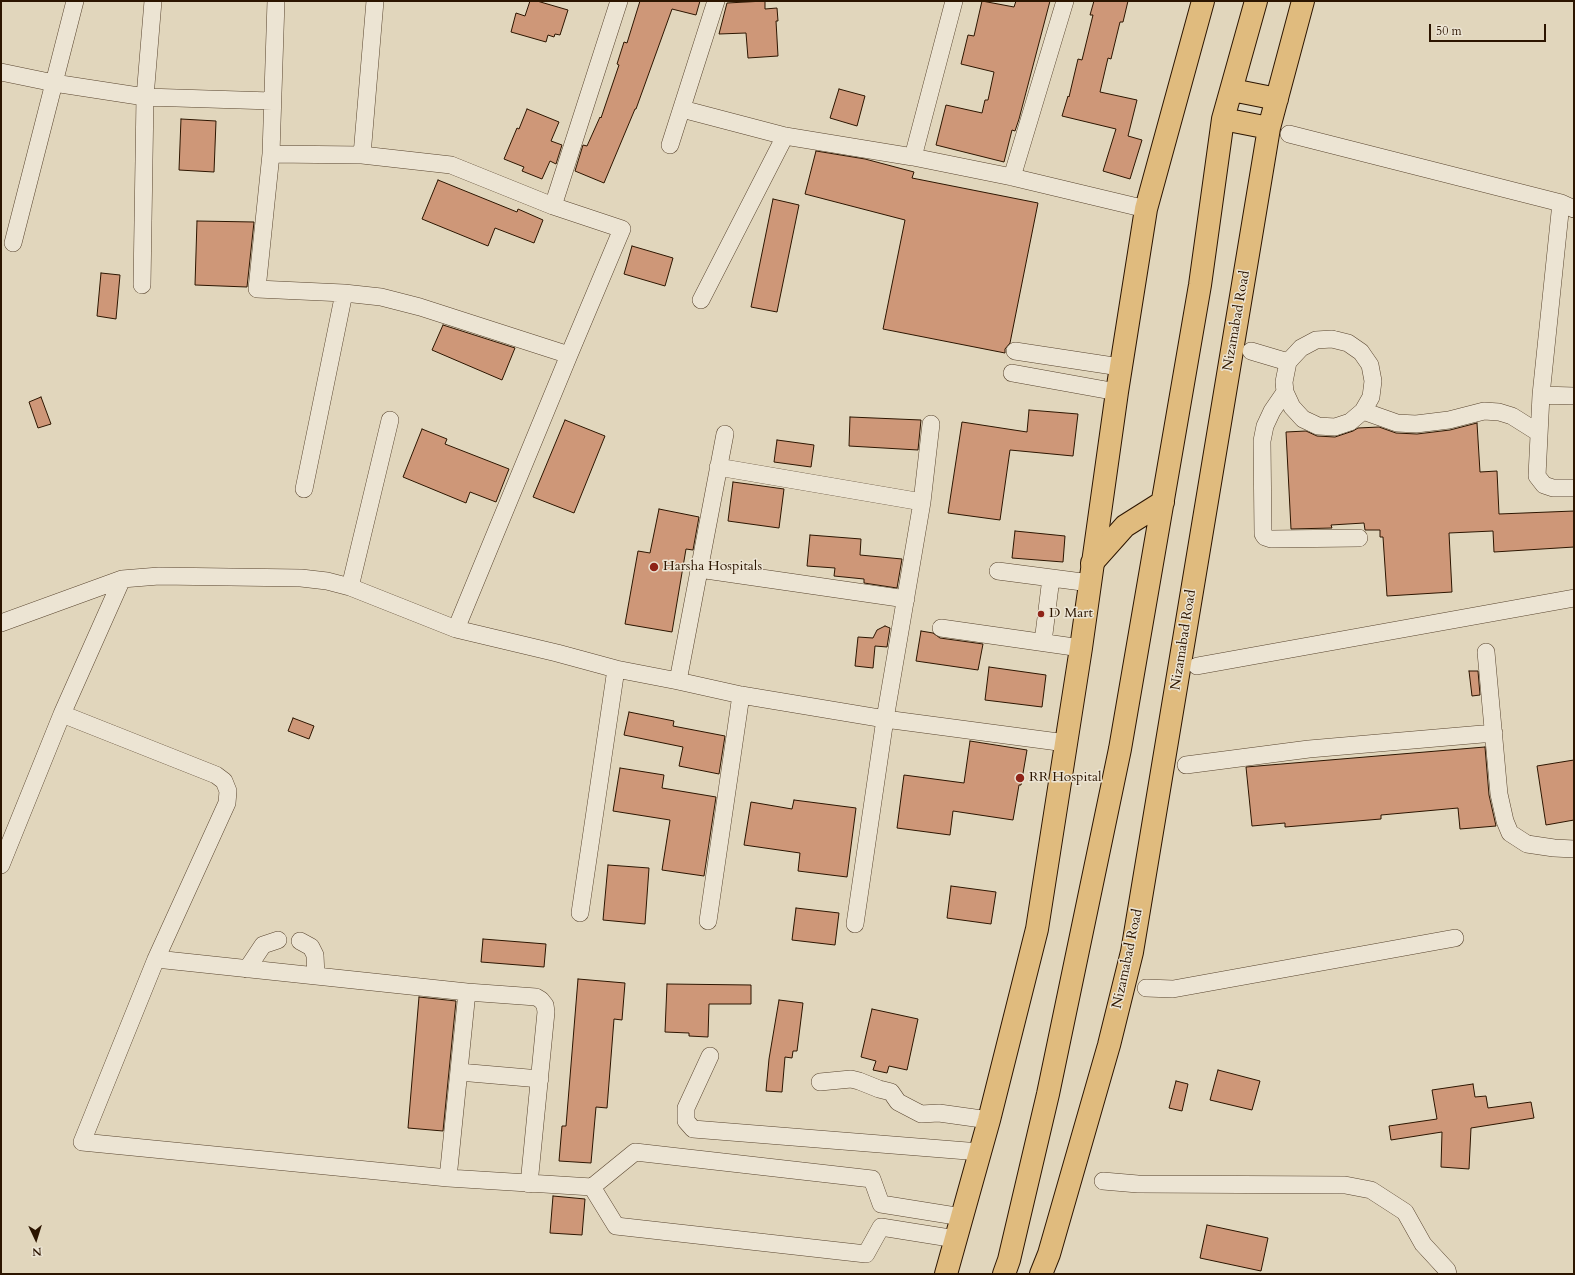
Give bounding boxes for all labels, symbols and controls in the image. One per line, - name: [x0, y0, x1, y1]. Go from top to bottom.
- scale bar: [1431, 16, 1548, 42]
- text: 50 m: [1436, 23, 1462, 39]
- street label: Nizamabad Road: [1220, 270, 1254, 372]
- place label: Harsha Hospitals: [663, 559, 762, 575]
- marker: Harsha Hospitals: [648, 561, 660, 573]
- street label: Nizamabad Road: [1168, 589, 1200, 691]
- place label: D Mart: [1049, 606, 1093, 622]
- marker: D Mart: [1036, 609, 1046, 619]
- place label: RR Hospital: [1029, 770, 1102, 786]
- marker: RR Hospital: [1014, 772, 1026, 784]
- street label: Nizamabad Road: [1109, 908, 1147, 1010]
- north arrow: [16, 1219, 56, 1259]
- text: N: [32, 1244, 42, 1259]

